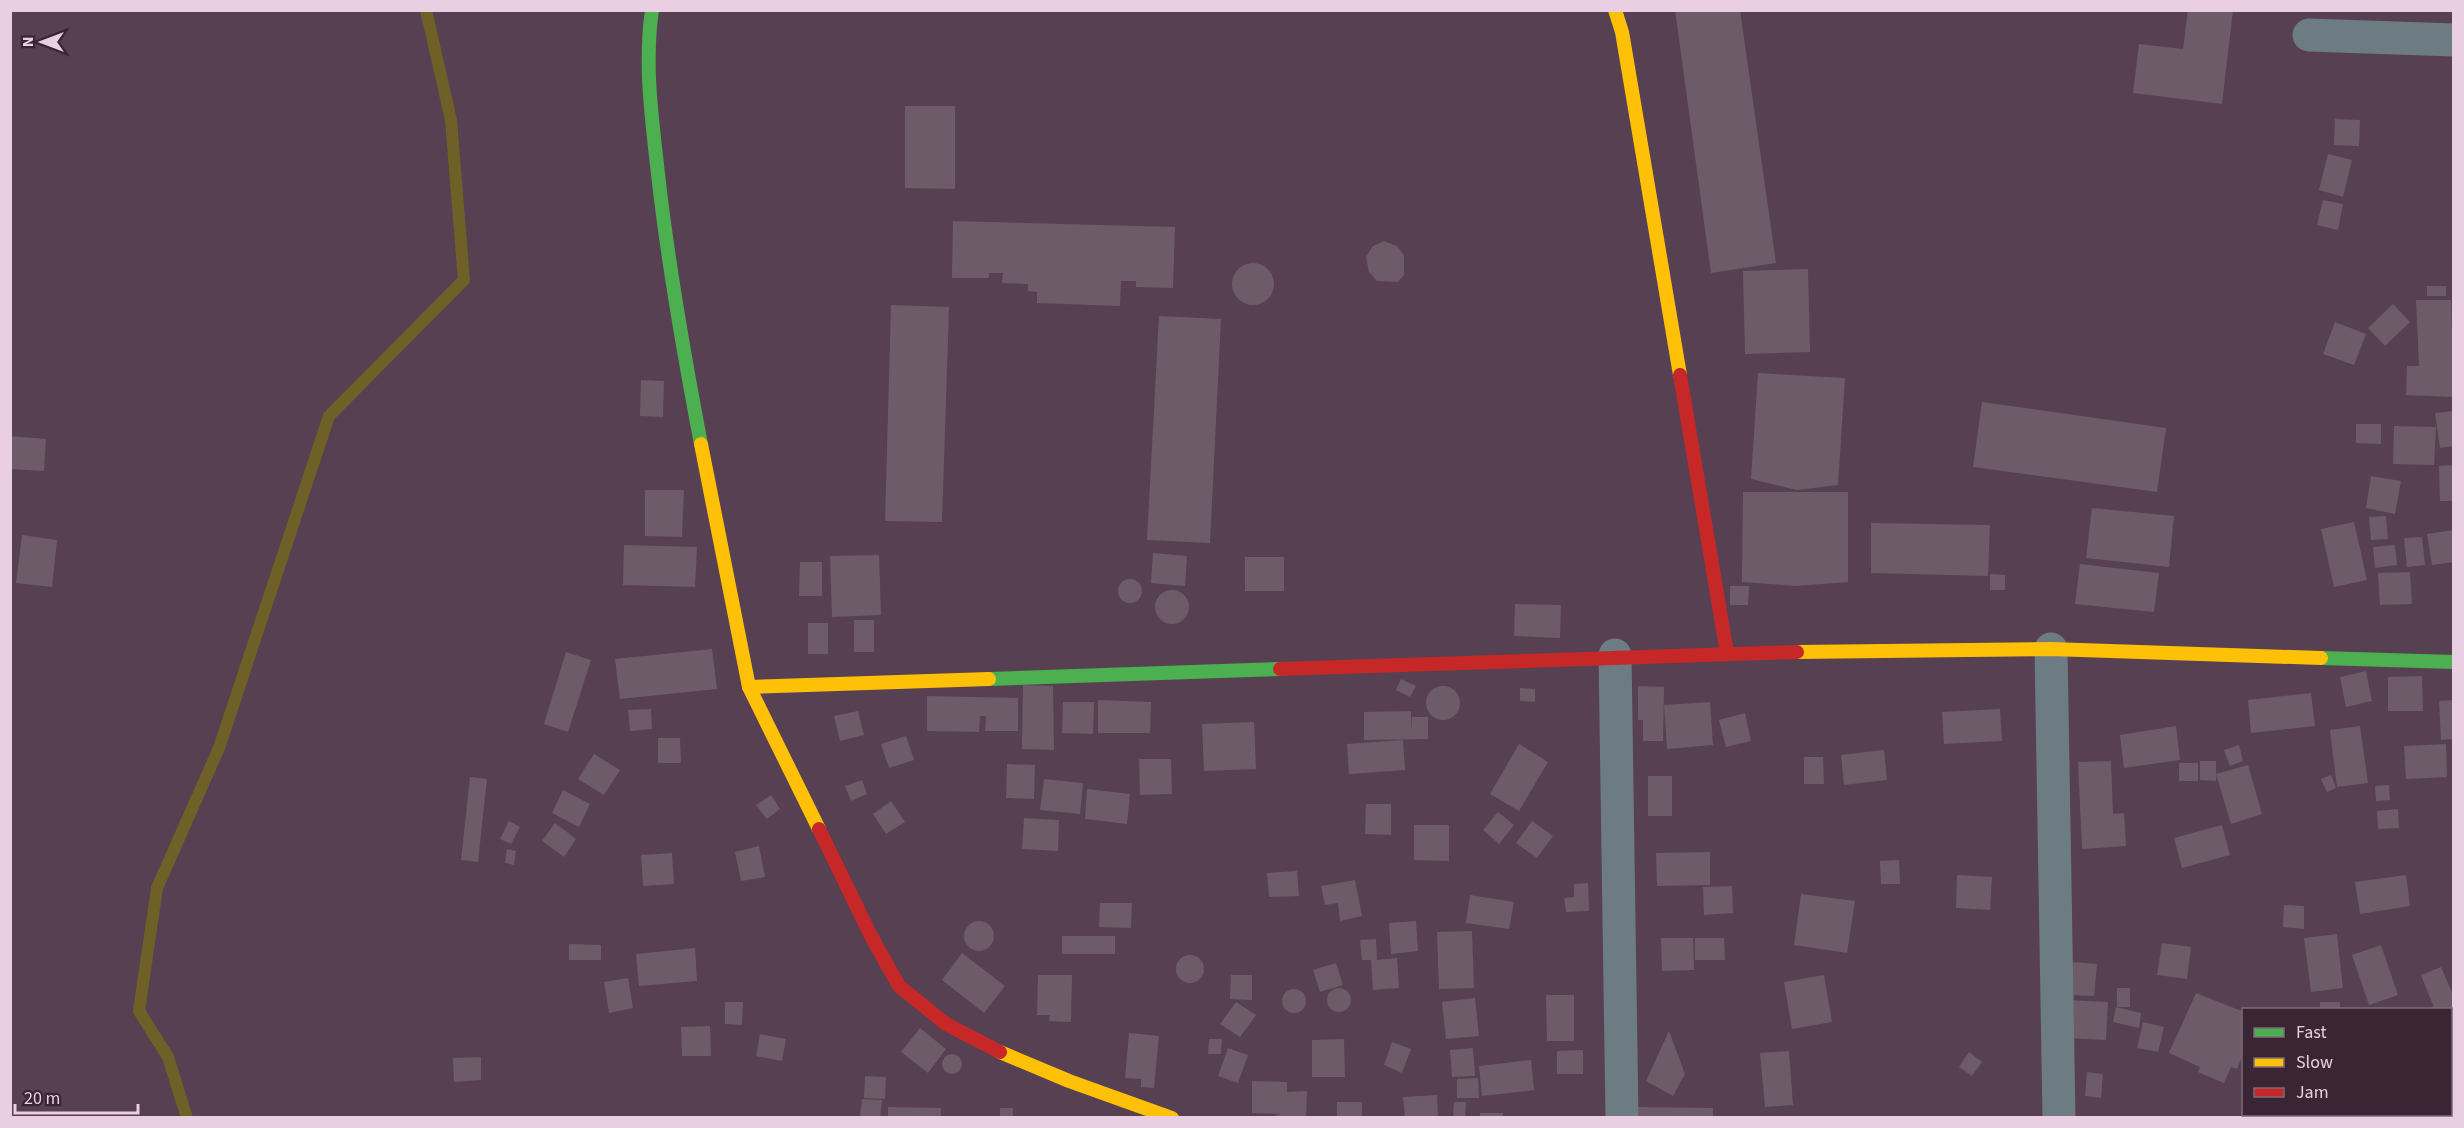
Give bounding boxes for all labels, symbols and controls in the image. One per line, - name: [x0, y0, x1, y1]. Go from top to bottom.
- north arrow: [12, 12, 72, 72]
- text: N: [17, 37, 39, 47]
- legend: [2242, 1008, 2452, 1116]
- text: Fast: [2296, 1020, 2327, 1045]
- text: Slow: [2296, 1050, 2333, 1075]
- scale bar: [15, 1077, 138, 1115]
- text: Jam: [2296, 1080, 2329, 1105]
- text: 20 m: [24, 1086, 60, 1111]

